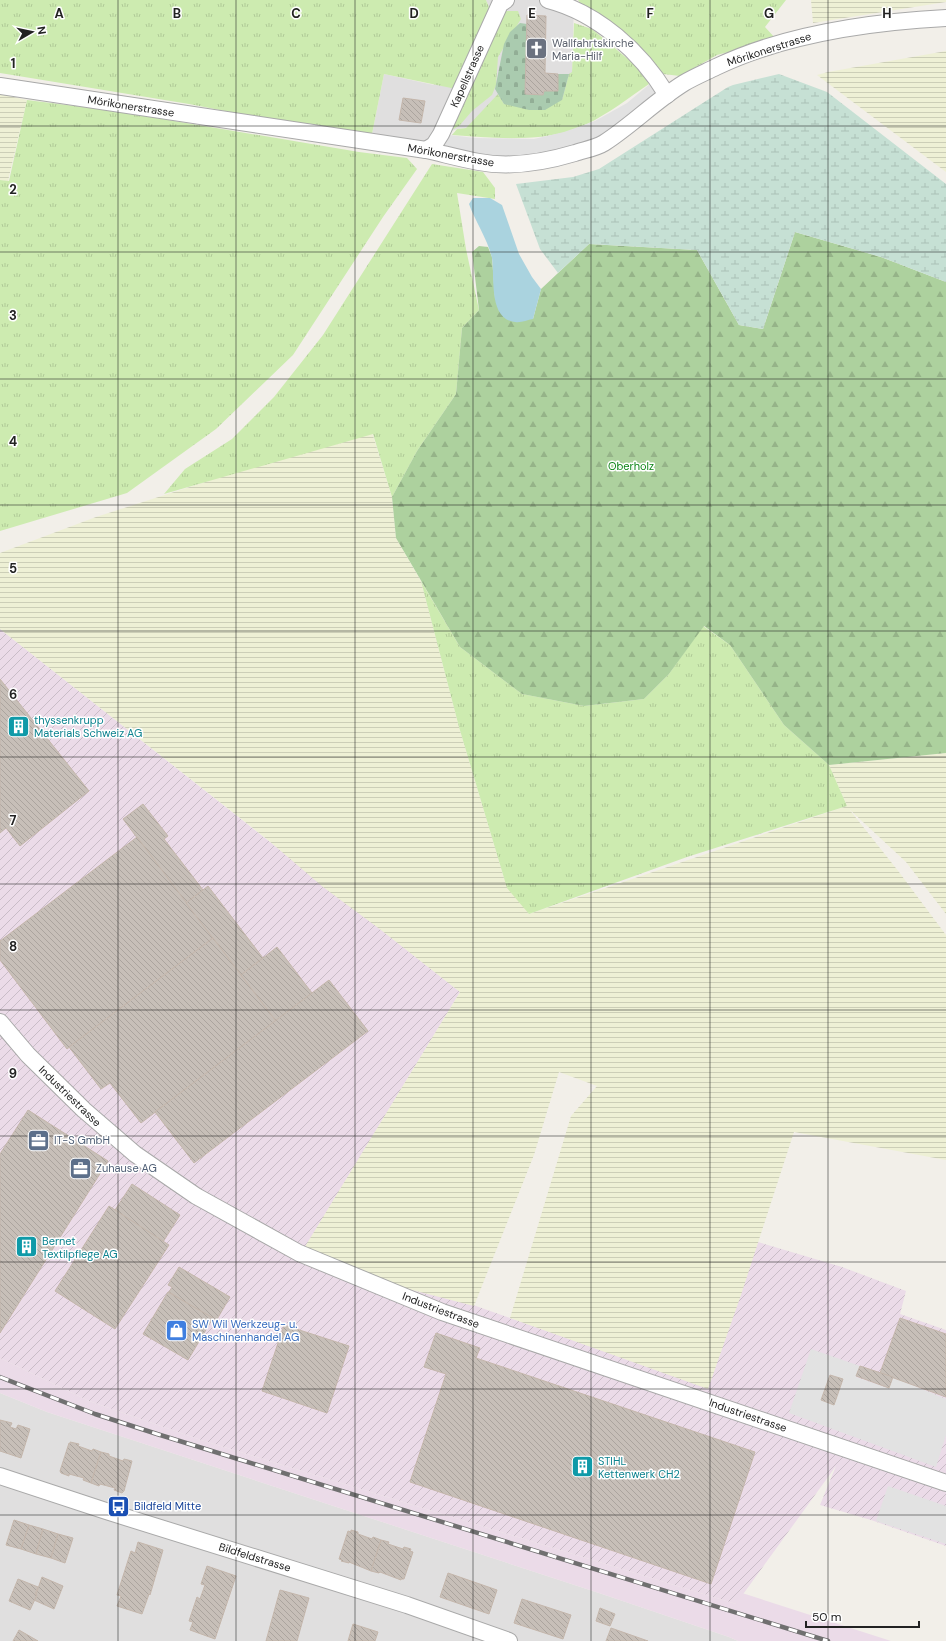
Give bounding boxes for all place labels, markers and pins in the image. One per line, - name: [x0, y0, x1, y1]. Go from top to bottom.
- church icon: Wallfahrtskirche Maria-Hilf: [523, 36, 549, 62]
- place label: Wallfahrtskirche Maria-Hilf: [552, 36, 634, 63]
- building icon: thyssenkrupp Materials Schweiz AG: [6, 713, 32, 739]
- place label: thyssenkrupp Materials Schweiz AG: [34, 713, 142, 740]
- office icon: IT-S GmbH: [25, 1127, 51, 1153]
- place label: IT-S GmbH: [54, 1133, 110, 1147]
- office icon: Zuhause AG: [67, 1155, 93, 1181]
- place label: Zuhause AG: [96, 1161, 157, 1175]
- building icon: Bernet Textilpflege AG: [14, 1234, 40, 1260]
- place label: Bernet Textilpflege AG: [42, 1234, 118, 1261]
- shop icon: SW Wil Werkzeug- u. Maschinenhandel AG: [164, 1317, 190, 1343]
- place label: SW Wil Werkzeug- u. Maschinenhandel AG: [192, 1317, 299, 1344]
- building icon: STIHL Kettenwerk CH2: [570, 1454, 596, 1480]
- place label: STIHL Kettenwerk CH2: [598, 1454, 680, 1481]
- bus stop icon: Bildfeld Mitte: [106, 1493, 132, 1519]
- place label: Bildfeld Mitte: [134, 1499, 201, 1513]

